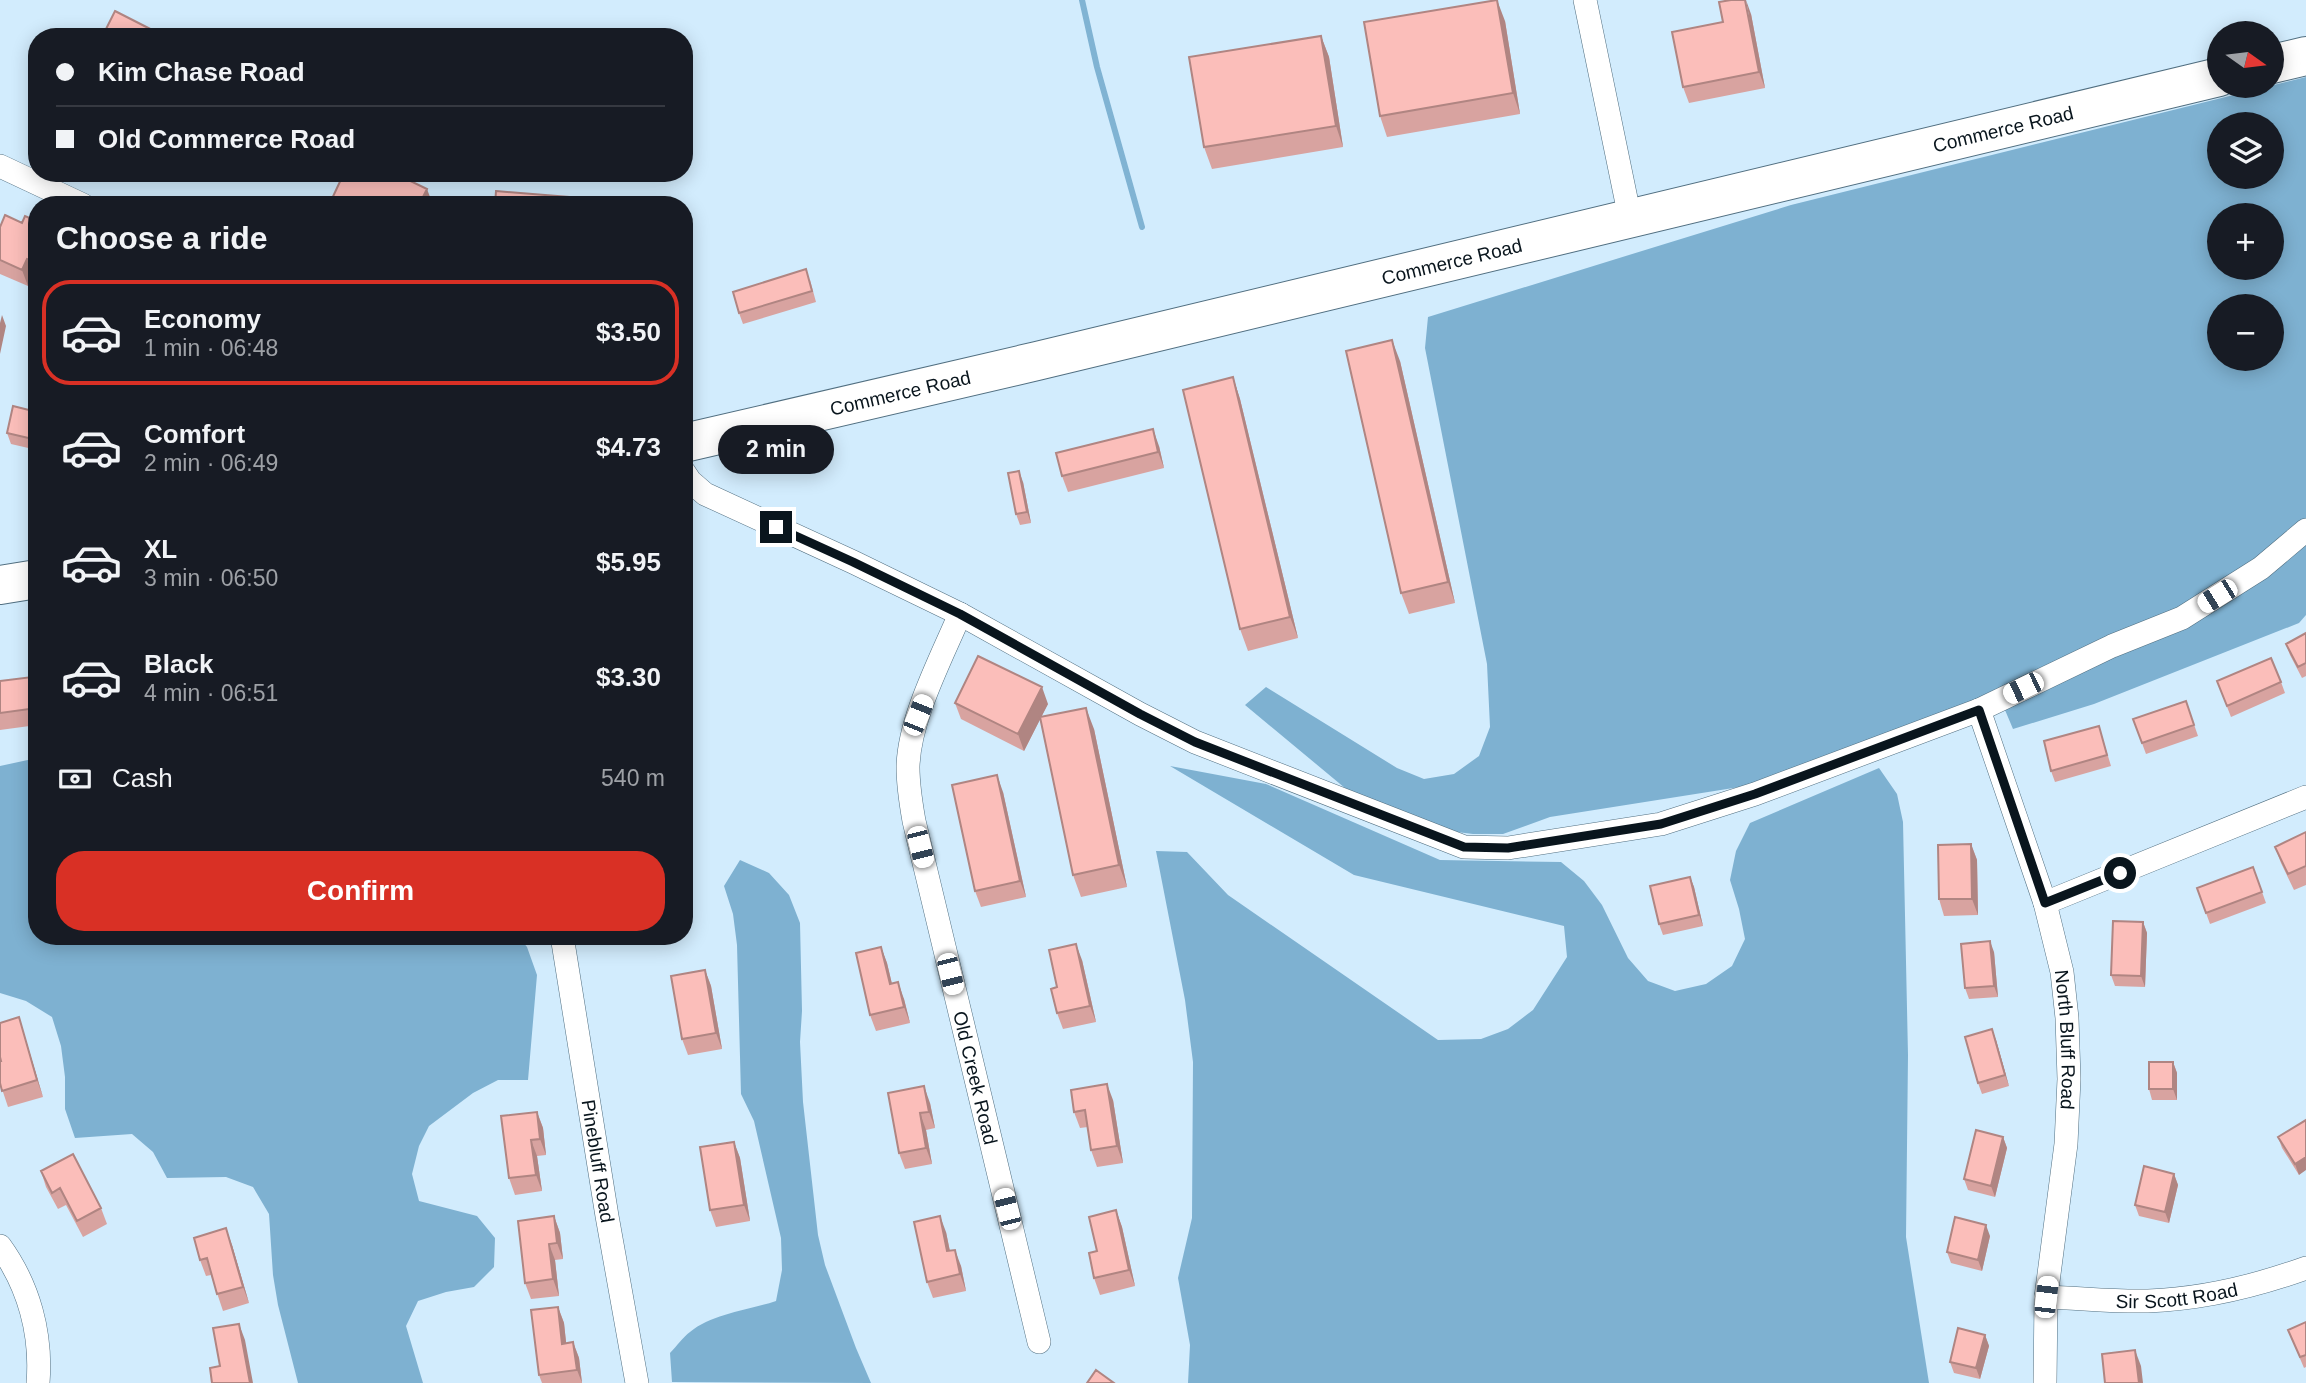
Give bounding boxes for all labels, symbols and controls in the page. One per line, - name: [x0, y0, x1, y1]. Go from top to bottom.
- north arrow: [2207, 21, 2284, 98]
- map controls: [2207, 21, 2284, 371]
- text: Kim Chase Road: [98, 57, 305, 87]
- street label: Commerce Road: [1931, 102, 2076, 156]
- button: layers: [2207, 112, 2284, 189]
- text: Old Commerce Road: [98, 124, 355, 154]
- button: +: [2207, 203, 2284, 280]
- text: Choose a ride: [56, 220, 268, 256]
- street label: Commerce Road: [1380, 235, 1524, 289]
- button: −: [2207, 294, 2284, 371]
- icon: car: [60, 301, 123, 364]
- text: Economy: [144, 304, 261, 334]
- text: $3.50: [596, 317, 661, 347]
- text: 1 min · 06:48: [144, 335, 278, 361]
- street label: Commerce Road: [828, 367, 973, 420]
- icon: car: [60, 416, 123, 479]
- text: Comfort: [144, 419, 245, 449]
- callout: 2 min: [718, 426, 834, 475]
- text: $4.73: [596, 432, 661, 462]
- text: 2 min: [746, 436, 806, 462]
- text: 2 min · 06:49: [144, 450, 278, 476]
- route end: [760, 511, 792, 543]
- icon: car: [60, 531, 123, 594]
- text: XL: [144, 534, 177, 564]
- text: $5.95: [596, 547, 661, 577]
- text: 3 min · 06:50: [144, 565, 278, 591]
- car: [2194, 576, 2241, 616]
- icon: car: [60, 646, 123, 709]
- text: Black: [144, 649, 213, 679]
- text: $3.30: [596, 662, 661, 692]
- car: [2000, 669, 2047, 707]
- text: 4 min · 06:51: [144, 680, 278, 706]
- car: [901, 692, 936, 738]
- icon: cash: [56, 760, 94, 798]
- text: Cash: [112, 763, 173, 793]
- text: 540 m: [601, 765, 665, 791]
- car: [905, 824, 936, 870]
- button: Confirm: [56, 851, 665, 931]
- route start: [2104, 857, 2136, 889]
- car: [935, 951, 966, 997]
- street label: North Bluff Road: [2051, 969, 2079, 1110]
- street label: Old Creek Road: [949, 1009, 1001, 1147]
- street label: Pinebluff Road: [577, 1098, 618, 1224]
- car: [992, 1186, 1023, 1232]
- car: [2034, 1275, 2059, 1319]
- street label: Sir Scott Road: [2115, 1279, 2240, 1312]

